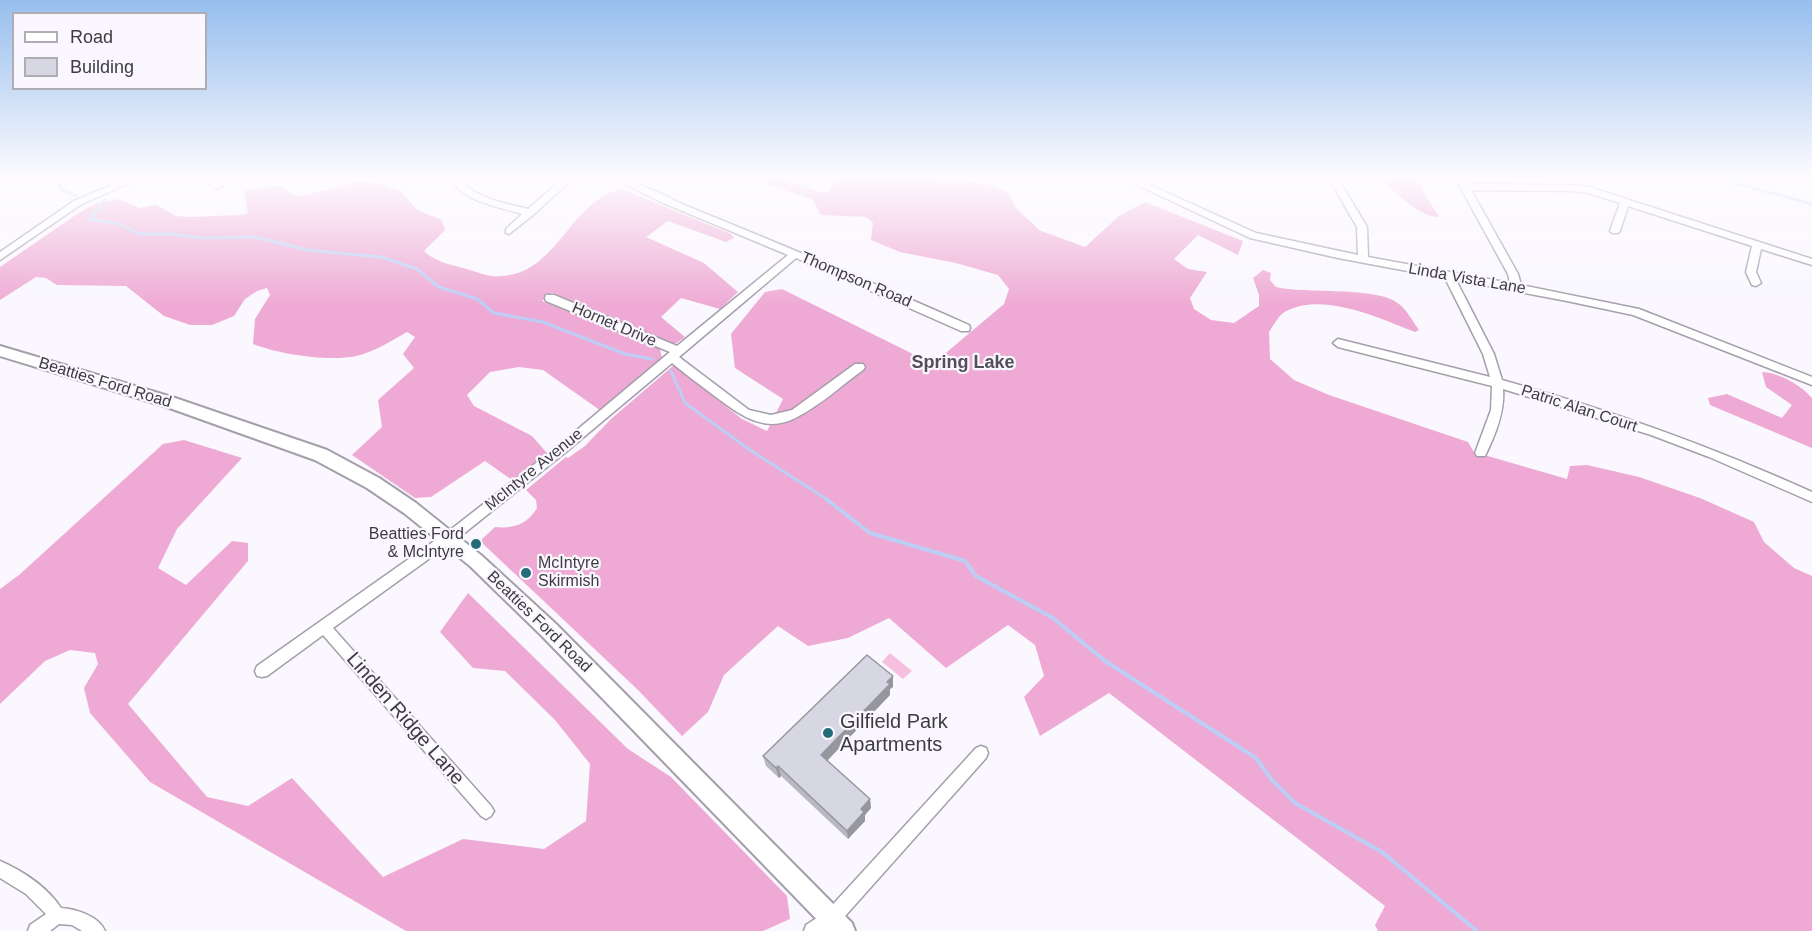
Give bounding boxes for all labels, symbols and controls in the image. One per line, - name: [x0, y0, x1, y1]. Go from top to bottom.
- legend: [12, 12, 207, 90]
- text: Road: [70, 27, 113, 47]
- text: Building: [70, 57, 134, 77]
- street label: Thompson Road: [798, 248, 914, 312]
- street label: Linda Vista Lane: [1407, 259, 1527, 299]
- street label: Hornet Drive: [569, 299, 659, 351]
- district label: Spring Lake: [911, 352, 1015, 374]
- street label: Beatties Ford Road: [36, 354, 174, 412]
- street label: Patric Alan Court: [1519, 381, 1639, 437]
- street label: McIntyre Avenue: [481, 425, 587, 515]
- place label: Beatties Ford & McIntyre: [369, 525, 464, 563]
- marker: Beatties Ford & McIntyre: [469, 537, 483, 551]
- place label: McIntyre Skirmish: [538, 554, 599, 592]
- marker: McIntyre Skirmish: [519, 566, 533, 580]
- street label: Beatties Ford Road: [483, 567, 595, 677]
- street label: Linden Ridge Lane: [341, 648, 469, 790]
- place label: Gilfield Park Apartments: [840, 710, 948, 757]
- marker: Gilfield Park Apartments: [821, 726, 835, 740]

